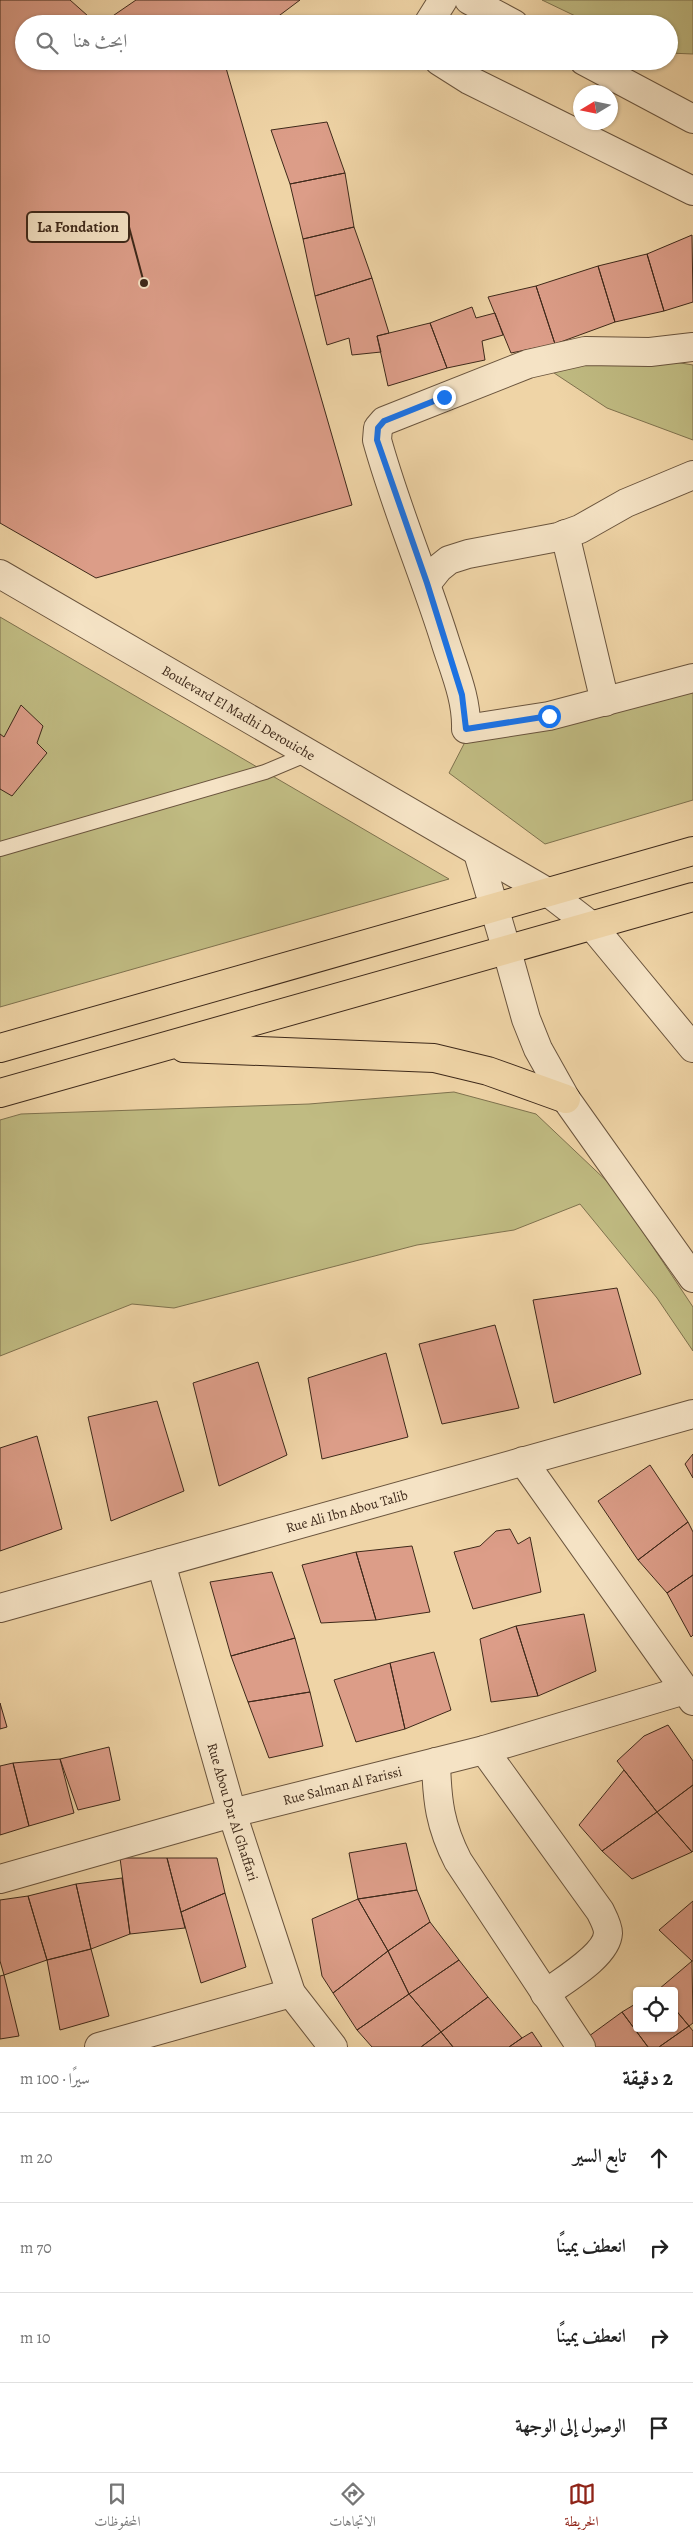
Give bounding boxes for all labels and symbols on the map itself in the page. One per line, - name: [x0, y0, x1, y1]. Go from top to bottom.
- north arrow: [573, 85, 618, 130]
- callout: La Fondation: [27, 212, 129, 242]
- text: La Fondation: [37, 217, 120, 237]
- route end: [433, 386, 456, 409]
- street label: Boulevard El Madhi Derouiche: [158, 661, 319, 765]
- route start: [538, 705, 561, 728]
- street label: Rue Ali Ibn Abou Talib: [284, 1485, 410, 1538]
- street label: Rue Abou Dar Al Ghaffari: [203, 1741, 263, 1884]
- street label: Rue Salman Al Farissi: [281, 1762, 404, 1810]

